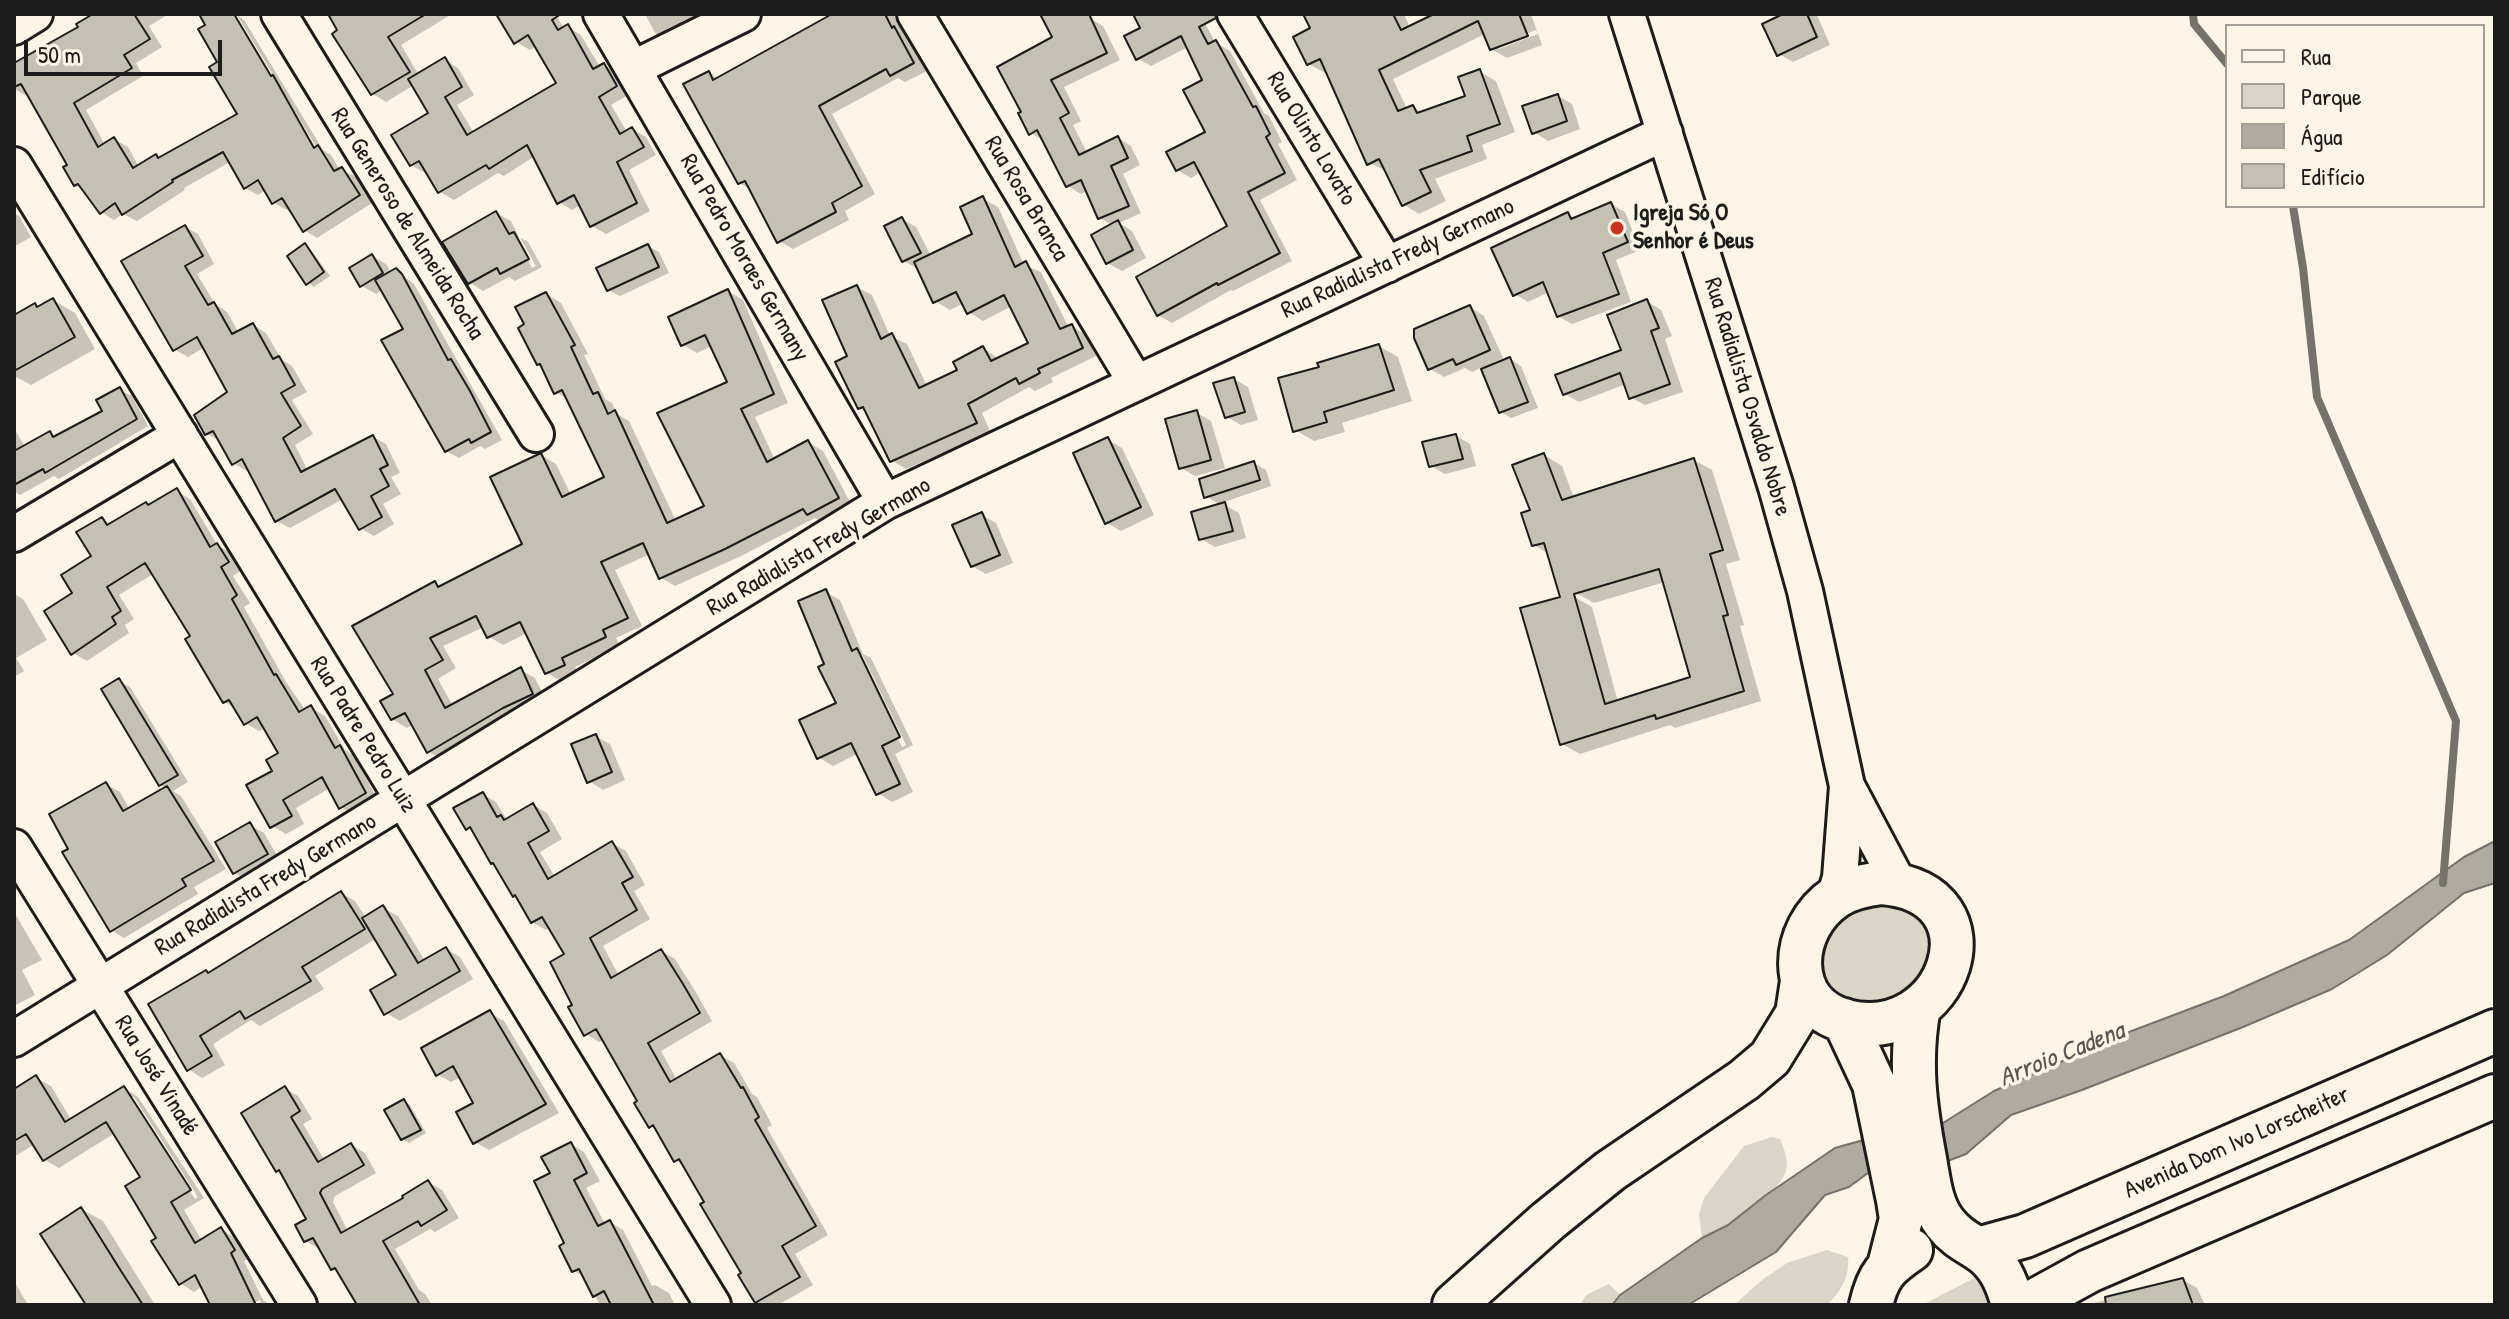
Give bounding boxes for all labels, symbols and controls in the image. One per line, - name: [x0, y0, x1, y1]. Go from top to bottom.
- scale bar: [28, 24, 226, 74]
- legend: [2225, 24, 2485, 208]
- text: 50 m: [38, 38, 81, 70]
- text: Rua: [2301, 40, 2331, 72]
- street label: Rua Olinto Lovato: [1260, 67, 1362, 211]
- text: Parque: [2301, 80, 2361, 112]
- street label: Rua Generoso de Almeida Rocha: [324, 103, 490, 345]
- text: Água: [2301, 120, 2342, 152]
- street label: Rua Rosa Branca: [977, 131, 1075, 267]
- street label: Rua Pedro Moraes Germany: [673, 149, 815, 367]
- text: Edifício: [2301, 160, 2365, 192]
- street label: Rua Radialista Fredy Germano: [1277, 192, 1519, 326]
- place label: Igreja Só O Senhor é Deus: [1633, 200, 1754, 256]
- marker: Igreja Só O Senhor é Deus: [1608, 219, 1626, 237]
- street label: Rua Radialista Osvaldo Nobre: [1697, 274, 1797, 520]
- street label: Rua Radialista Fredy Germano: [702, 471, 936, 623]
- street label: Rua Padre Pedro Luiz: [303, 651, 423, 819]
- street label: Rua Radialista Fredy Germano: [150, 807, 382, 963]
- street label: Rua José Vinadé: [108, 1011, 204, 1141]
- water label: Arroio Cadena: [1995, 1016, 2129, 1094]
- street label: Avenida Dom Ivo Lorscheiter: [2120, 1080, 2354, 1206]

